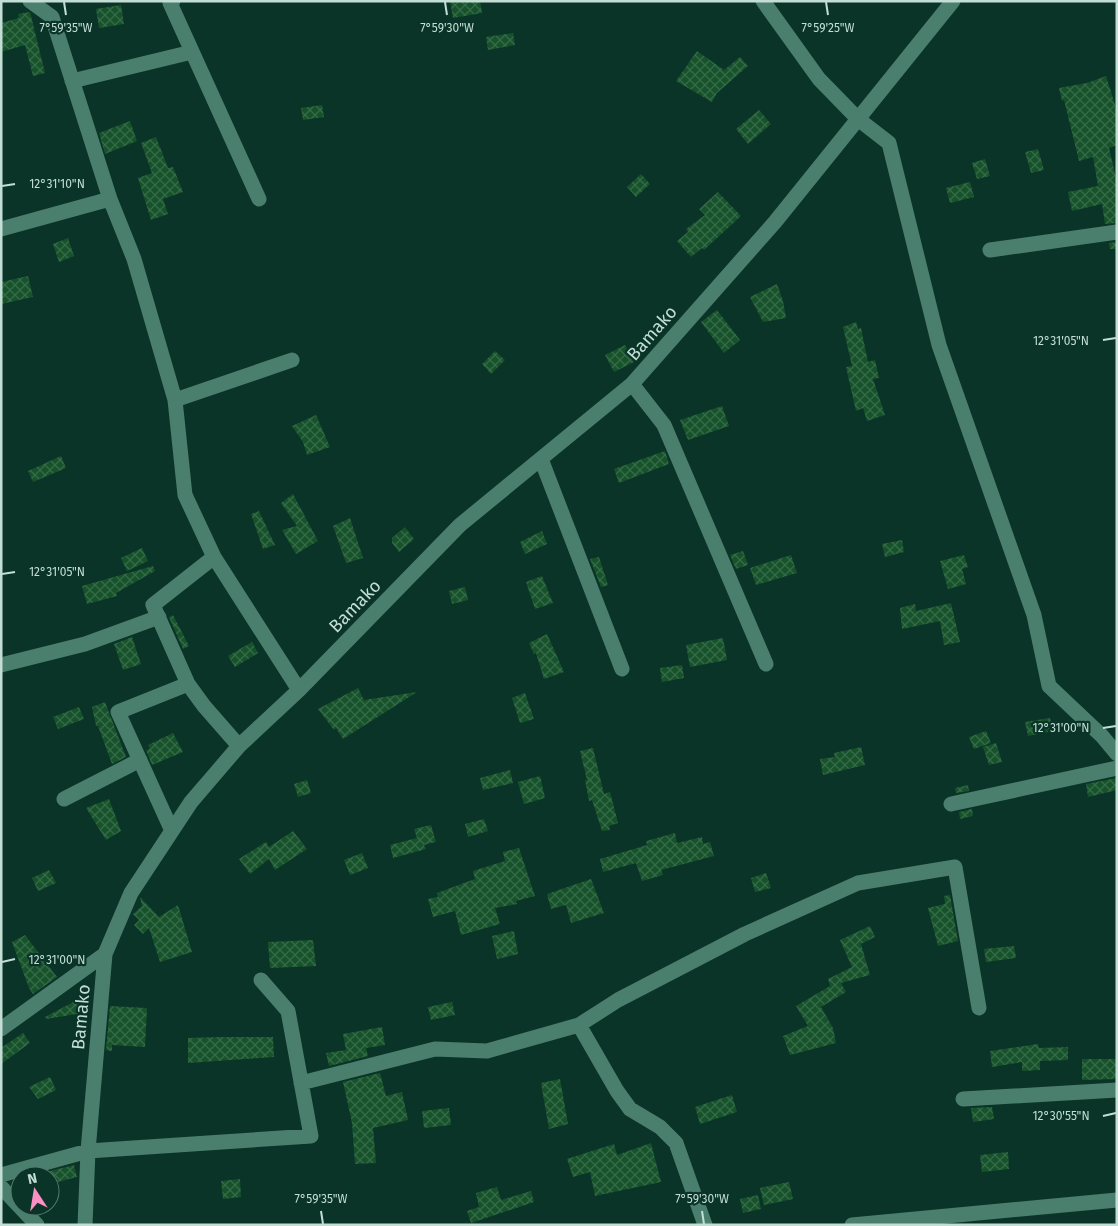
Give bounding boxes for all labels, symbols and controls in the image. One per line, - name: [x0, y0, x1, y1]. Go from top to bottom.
- text: 7°59'35"W: [40, 21, 92, 35]
- text: 7°59'30"W: [420, 21, 474, 35]
- text: 7°59'25"W: [802, 21, 854, 35]
- text: 12°31'10"N: [29, 177, 85, 191]
- street label: Bamako: [622, 301, 682, 365]
- text: 12°31'05"N: [1033, 334, 1089, 348]
- text: 12°31'05"N: [29, 565, 85, 579]
- street label: Bamako: [324, 575, 386, 637]
- text: 12°31'00"N: [1032, 721, 1090, 735]
- text: 12°31'00"N: [28, 953, 86, 967]
- street label: Bamako: [67, 983, 95, 1051]
- text: 12°30'55"N: [1032, 1109, 1090, 1123]
- north arrow: [10, 1166, 60, 1216]
- text: N: [26, 1169, 39, 1188]
- text: 7°59'35"W: [295, 1192, 347, 1206]
- text: 7°59'30"W: [675, 1192, 729, 1206]

